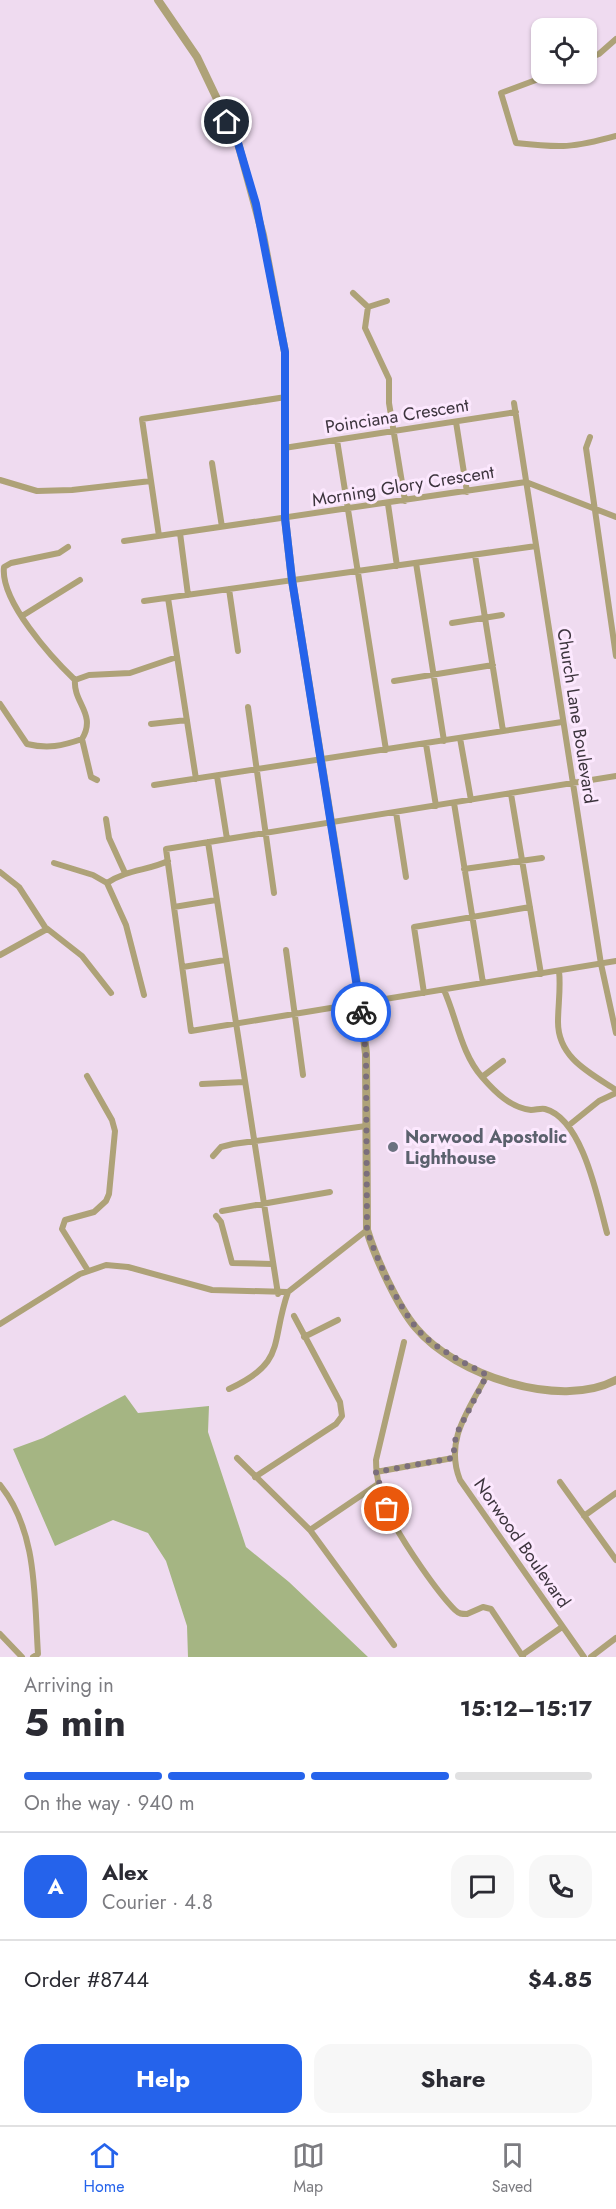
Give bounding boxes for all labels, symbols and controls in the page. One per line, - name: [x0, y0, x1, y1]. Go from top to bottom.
- map controls: [531, 18, 597, 84]
- button: locate: [531, 18, 597, 84]
- pin: [201, 96, 252, 147]
- icon: home: [210, 105, 243, 138]
- street label: Poinciana Crescent: [323, 392, 471, 440]
- street label: Morning Glory Crescent: [310, 459, 497, 513]
- street label: Church Lane Boulevard: [550, 627, 604, 805]
- courier: [331, 982, 391, 1042]
- icon: bike: [345, 996, 378, 1029]
- place label: Norwood Apostolic Lighthouse: [405, 1124, 567, 1171]
- marker: Norwood Apostolic Lighthouse: [386, 1140, 400, 1154]
- street label: Norwood Boulevard: [467, 1473, 577, 1613]
- pin: [361, 1483, 412, 1534]
- icon: bag: [370, 1492, 403, 1525]
- text: Arriving in: [24, 1671, 114, 1700]
- text: 15:12–15:17: [460, 1692, 592, 1724]
- text: 5 min: [24, 1694, 126, 1751]
- text: On the way · 940 m: [24, 1789, 195, 1818]
- button: chat: [451, 1855, 514, 1918]
- button: phone: [529, 1855, 592, 1918]
- text: Alex: [102, 1856, 148, 1888]
- text: A: [47, 1870, 64, 1902]
- text: Courier · 4.8: [102, 1888, 213, 1917]
- text: Order #8744: [24, 1963, 149, 1995]
- text: $4.85: [528, 1963, 592, 1995]
- button: Help: [24, 2044, 302, 2113]
- button: Share: [314, 2044, 592, 2113]
- tab: Home: [84, 2139, 124, 2198]
- tab: Map: [292, 2139, 325, 2198]
- tab: Saved: [492, 2139, 532, 2198]

